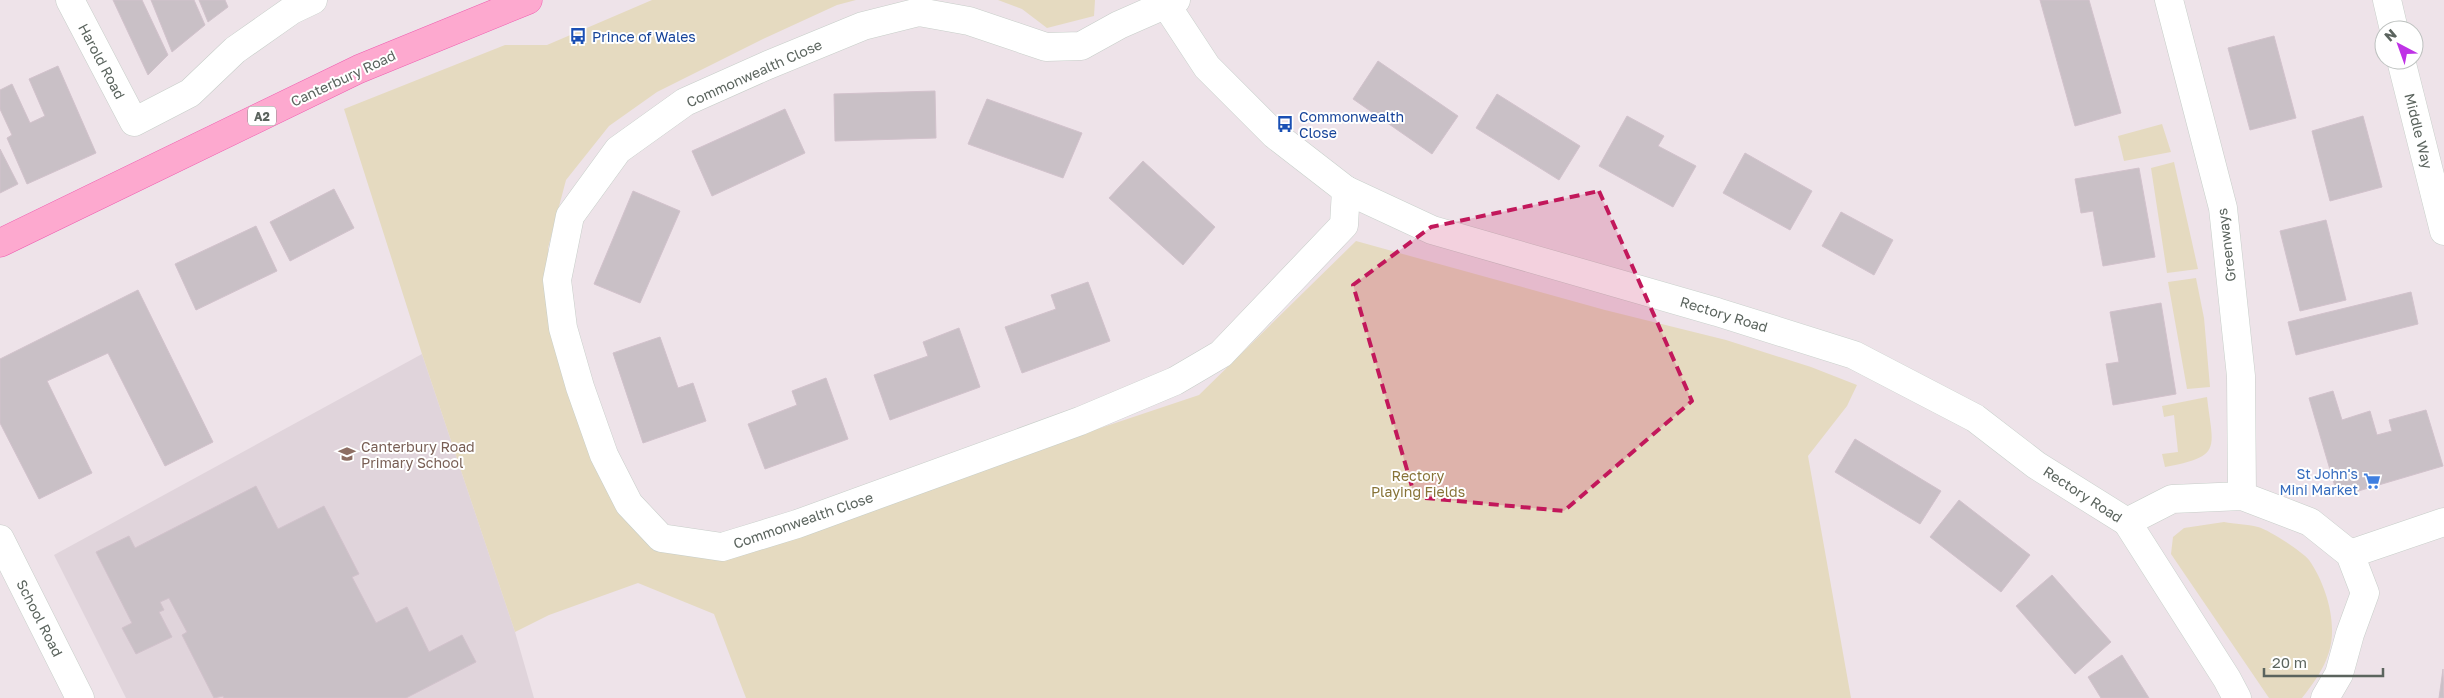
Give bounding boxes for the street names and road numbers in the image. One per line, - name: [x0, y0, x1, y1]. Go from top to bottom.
- street label: Harold Road: [75, 20, 129, 102]
- street label: Commonwealth Close: [684, 35, 824, 111]
- street label: Canterbury Road: [288, 46, 398, 110]
- street label: Middle Way: [2401, 91, 2437, 171]
- road number: A2: [248, 106, 276, 125]
- street label: Greenways: [2213, 207, 2239, 283]
- street label: Rectory Road: [1678, 293, 1770, 335]
- street label: Rectory Road: [2040, 462, 2126, 526]
- street label: Commonwealth Close: [731, 488, 875, 552]
- street label: School Road: [13, 577, 67, 659]

